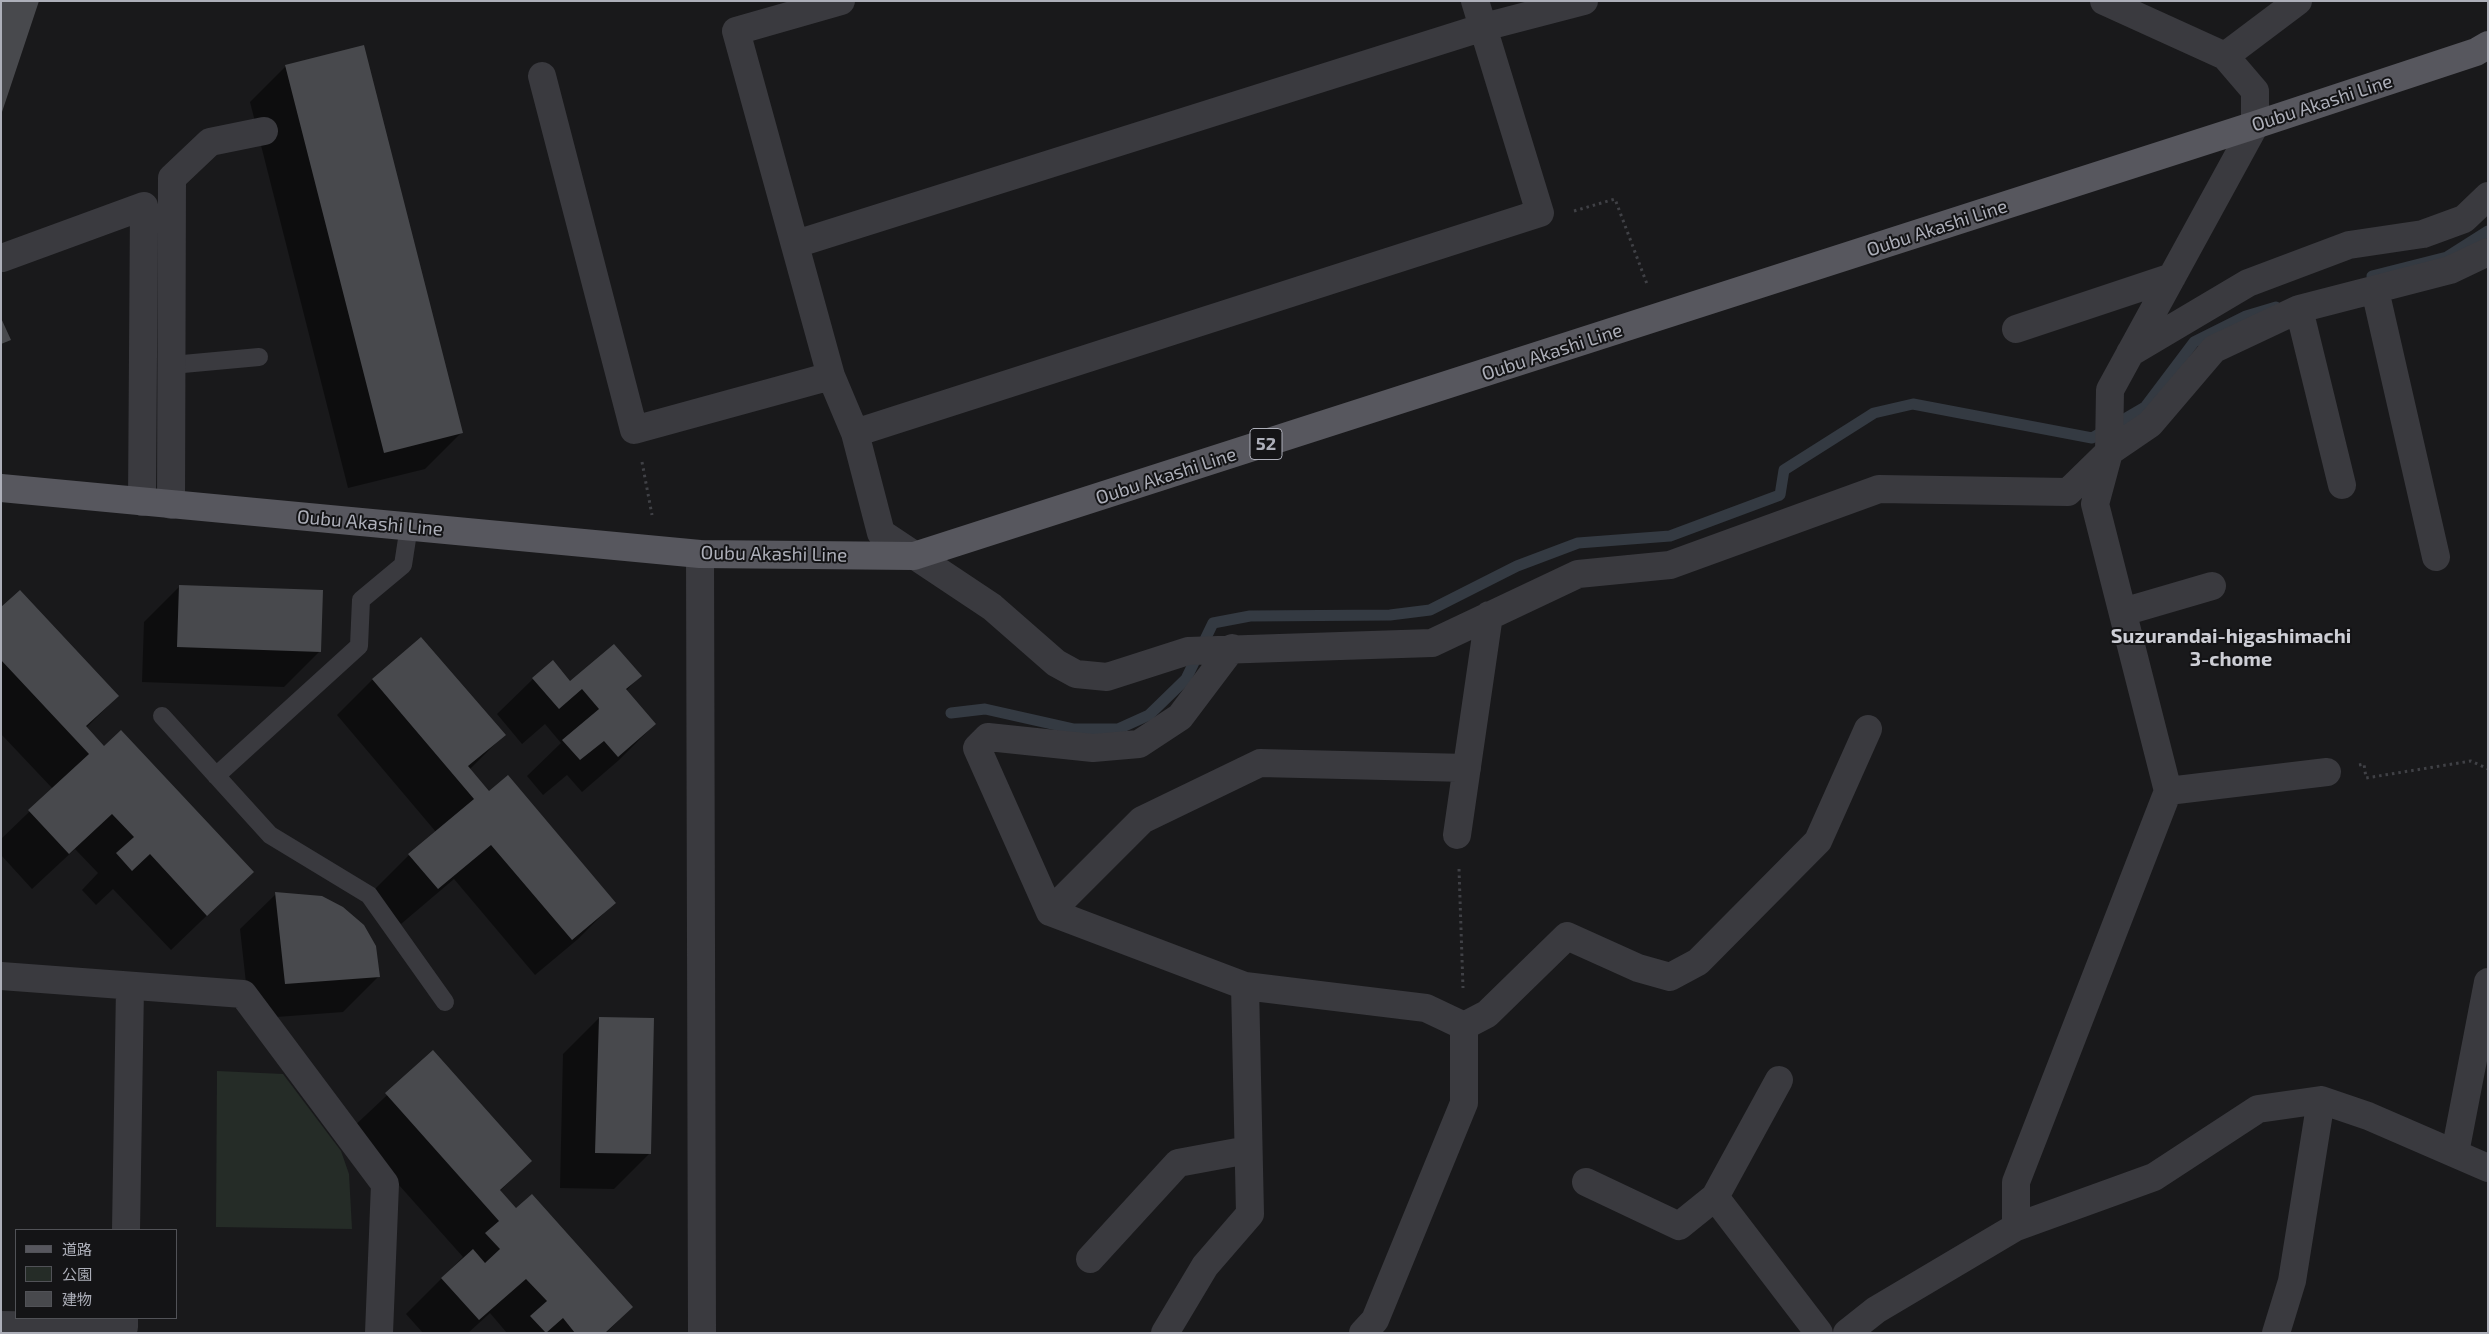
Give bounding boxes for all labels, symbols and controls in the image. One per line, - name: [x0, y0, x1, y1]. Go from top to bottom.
- street label: Oubu Akashi Line: [2249, 69, 2395, 137]
- street label: Oubu Akashi Line: [1864, 194, 2010, 262]
- street label: Oubu Akashi Line: [1479, 318, 1625, 386]
- road number: 52: [1250, 428, 1282, 459]
- street label: Oubu Akashi Line: [1093, 442, 1239, 510]
- street label: Oubu Akashi Line: [296, 505, 444, 541]
- street label: Oubu Akashi Line: [700, 541, 848, 567]
- district label: Suzurandai-higashimachi 3-chome: [2111, 624, 2351, 671]
- legend: [15, 1229, 178, 1319]
- text: 道路: [62, 1240, 92, 1258]
- text: 公園: [62, 1265, 92, 1283]
- text: 建物: [62, 1290, 92, 1308]

